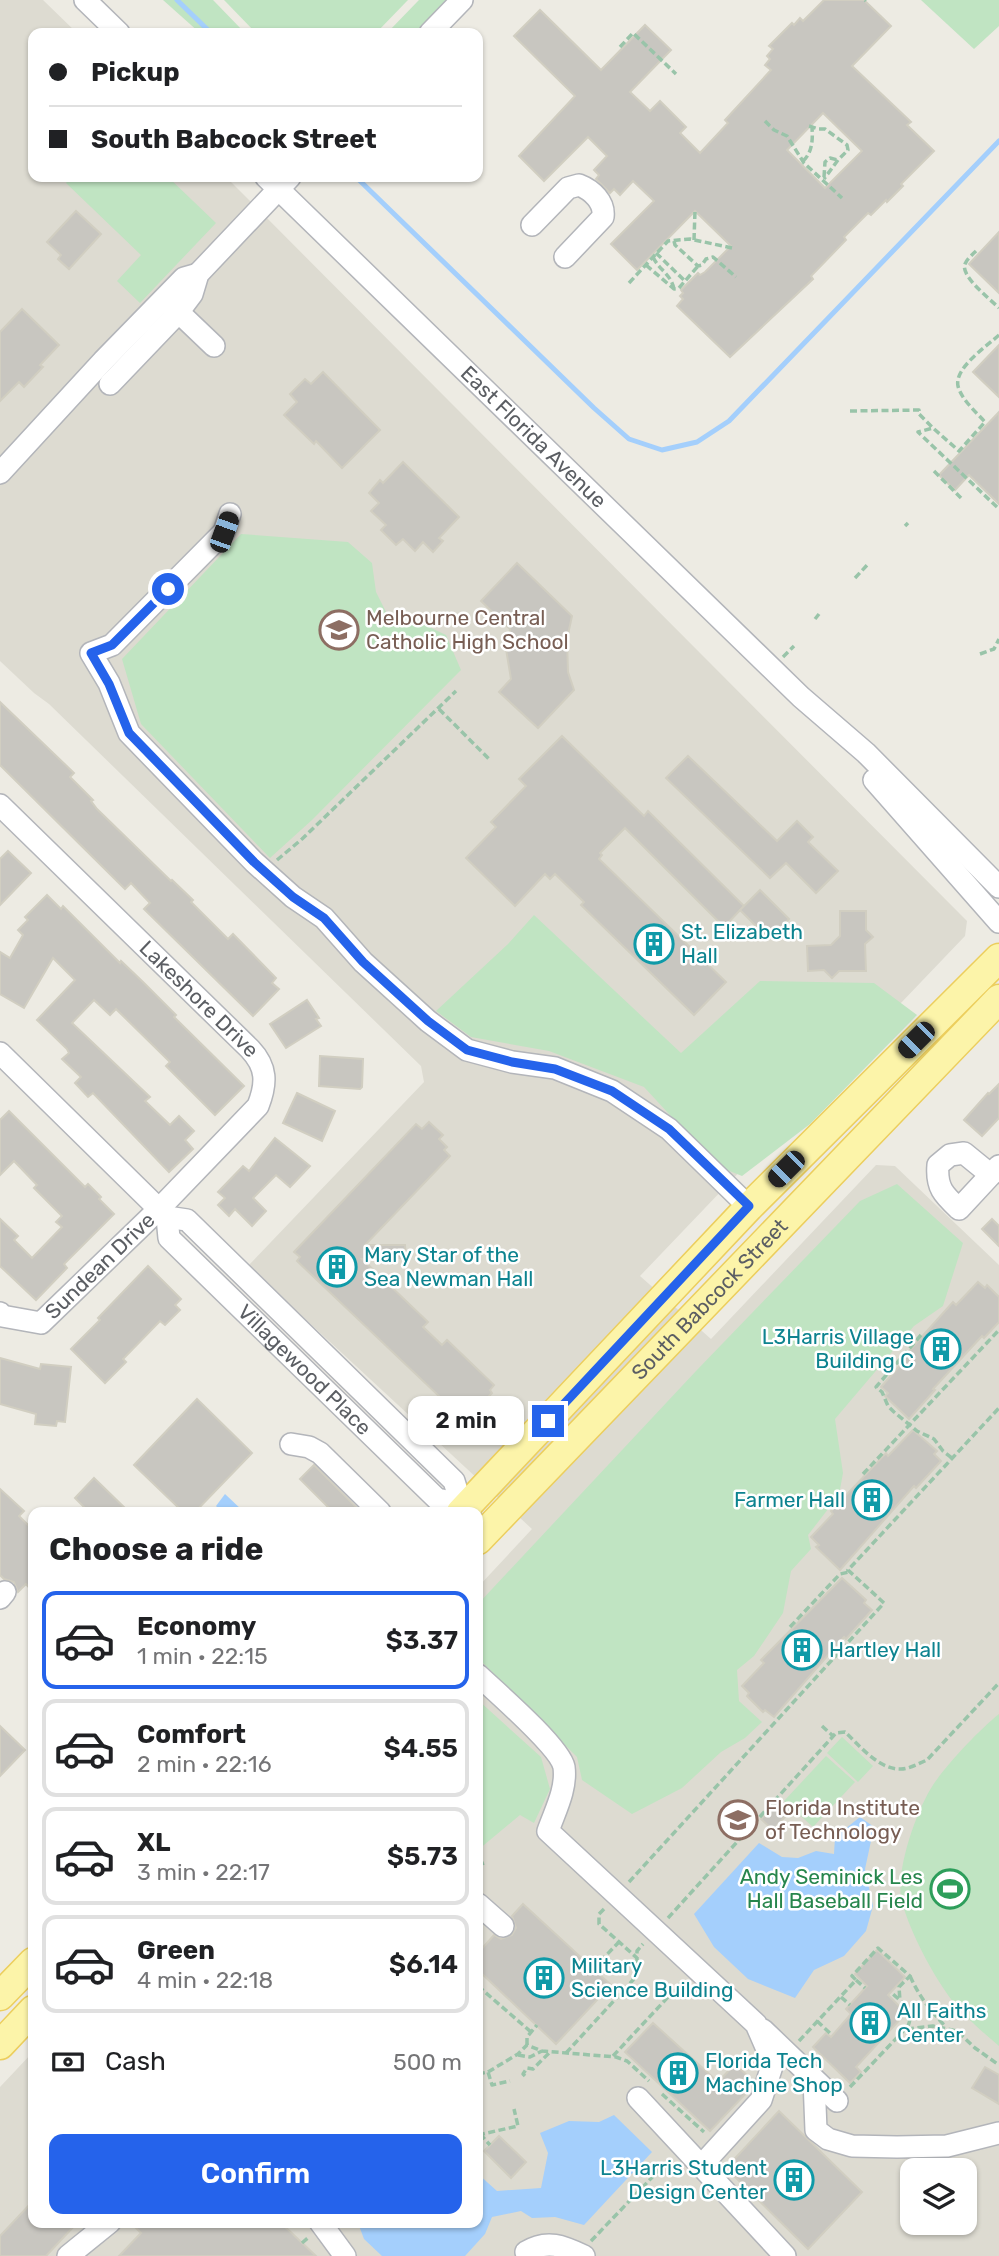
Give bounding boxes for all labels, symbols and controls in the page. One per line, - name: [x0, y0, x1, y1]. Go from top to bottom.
- text: Pickup: [91, 57, 180, 88]
- text: South Babcock Street: [91, 124, 377, 155]
- street label: East Florida Avenue: [456, 360, 612, 513]
- car: [207, 509, 242, 555]
- route start: [152, 573, 184, 605]
- place label: Melbourne Central Catholic High School: [366, 605, 569, 654]
- school or university icon: Melbourne Central Catholic High School: [318, 609, 360, 651]
- place label: St. Elizabeth Hall: [681, 919, 803, 968]
- building icon: St. Elizabeth Hall: [633, 923, 675, 965]
- street label: Lakeshore Drive: [135, 935, 264, 1062]
- car: [894, 1018, 939, 1062]
- car: [764, 1147, 809, 1191]
- street label: Sundean Drive: [40, 1207, 160, 1324]
- street label: South Babcock Street: [626, 1213, 793, 1385]
- place label: Mary Star of the Sea Newman Hall: [364, 1242, 533, 1291]
- building icon: Mary Star of the Sea Newman Hall: [316, 1246, 358, 1288]
- street label: Villagewood Place: [233, 1299, 377, 1440]
- place label: L3Harris Village Building C: [762, 1324, 914, 1373]
- building icon: L3Harris Village Building C: [920, 1328, 962, 1370]
- callout: 2 min: [408, 1396, 524, 1446]
- route end: [532, 1405, 564, 1437]
- text: 2 min: [435, 1406, 497, 1434]
- building icon: Farmer Hall: [851, 1479, 893, 1521]
- place label: Farmer Hall: [734, 1487, 845, 1512]
- text: Choose a ride: [49, 1530, 263, 1568]
- icon: car: [53, 1609, 116, 1672]
- text: Economy: [137, 1611, 256, 1642]
- text: $3.37: [386, 1625, 458, 1656]
- building icon: Hartley Hall: [781, 1629, 823, 1671]
- place label: Hartley Hall: [829, 1637, 941, 1662]
- text: 1 min · 22:15: [137, 1642, 268, 1670]
- icon: car: [53, 1717, 116, 1780]
- text: Comfort: [137, 1719, 246, 1750]
- text: $4.55: [384, 1733, 458, 1764]
- text: 2 min · 22:16: [137, 1750, 272, 1778]
- place label: Florida Institute of Technology: [765, 1795, 920, 1844]
- school or university icon: Florida Institute of Technology: [717, 1799, 759, 1841]
- icon: car: [53, 1825, 116, 1888]
- text: XL: [137, 1827, 170, 1858]
- text: $5.73: [387, 1841, 458, 1872]
- text: 3 min · 22:17: [137, 1858, 270, 1886]
- place label: Andy Seminick Les Hall Baseball Field: [740, 1864, 923, 1913]
- sports icon: Andy Seminick Les Hall Baseball Field: [929, 1868, 971, 1910]
- icon: car: [53, 1933, 116, 1996]
- text: Green: [137, 1935, 215, 1966]
- text: $6.14: [389, 1949, 458, 1980]
- place label: Military Science Building: [571, 1953, 733, 2002]
- building icon: Military Science Building: [523, 1957, 565, 1999]
- text: 4 min · 22:18: [137, 1966, 273, 1994]
- place label: All Faiths Center: [897, 1998, 986, 2047]
- building icon: All Faiths Center: [849, 2002, 891, 2044]
- icon: cash: [49, 2043, 87, 2081]
- text: Cash: [105, 2046, 166, 2077]
- text: 500 m: [393, 2048, 462, 2076]
- place label: Florida Tech Machine Shop: [705, 2048, 843, 2097]
- building icon: Florida Tech Machine Shop: [657, 2052, 699, 2094]
- button: Confirm: [49, 2134, 462, 2214]
- place label: L3Harris Student Design Center: [600, 2155, 767, 2204]
- map controls: [900, 2158, 977, 2235]
- button: layers: [900, 2158, 977, 2235]
- building icon: L3Harris Student Design Center: [773, 2159, 815, 2201]

